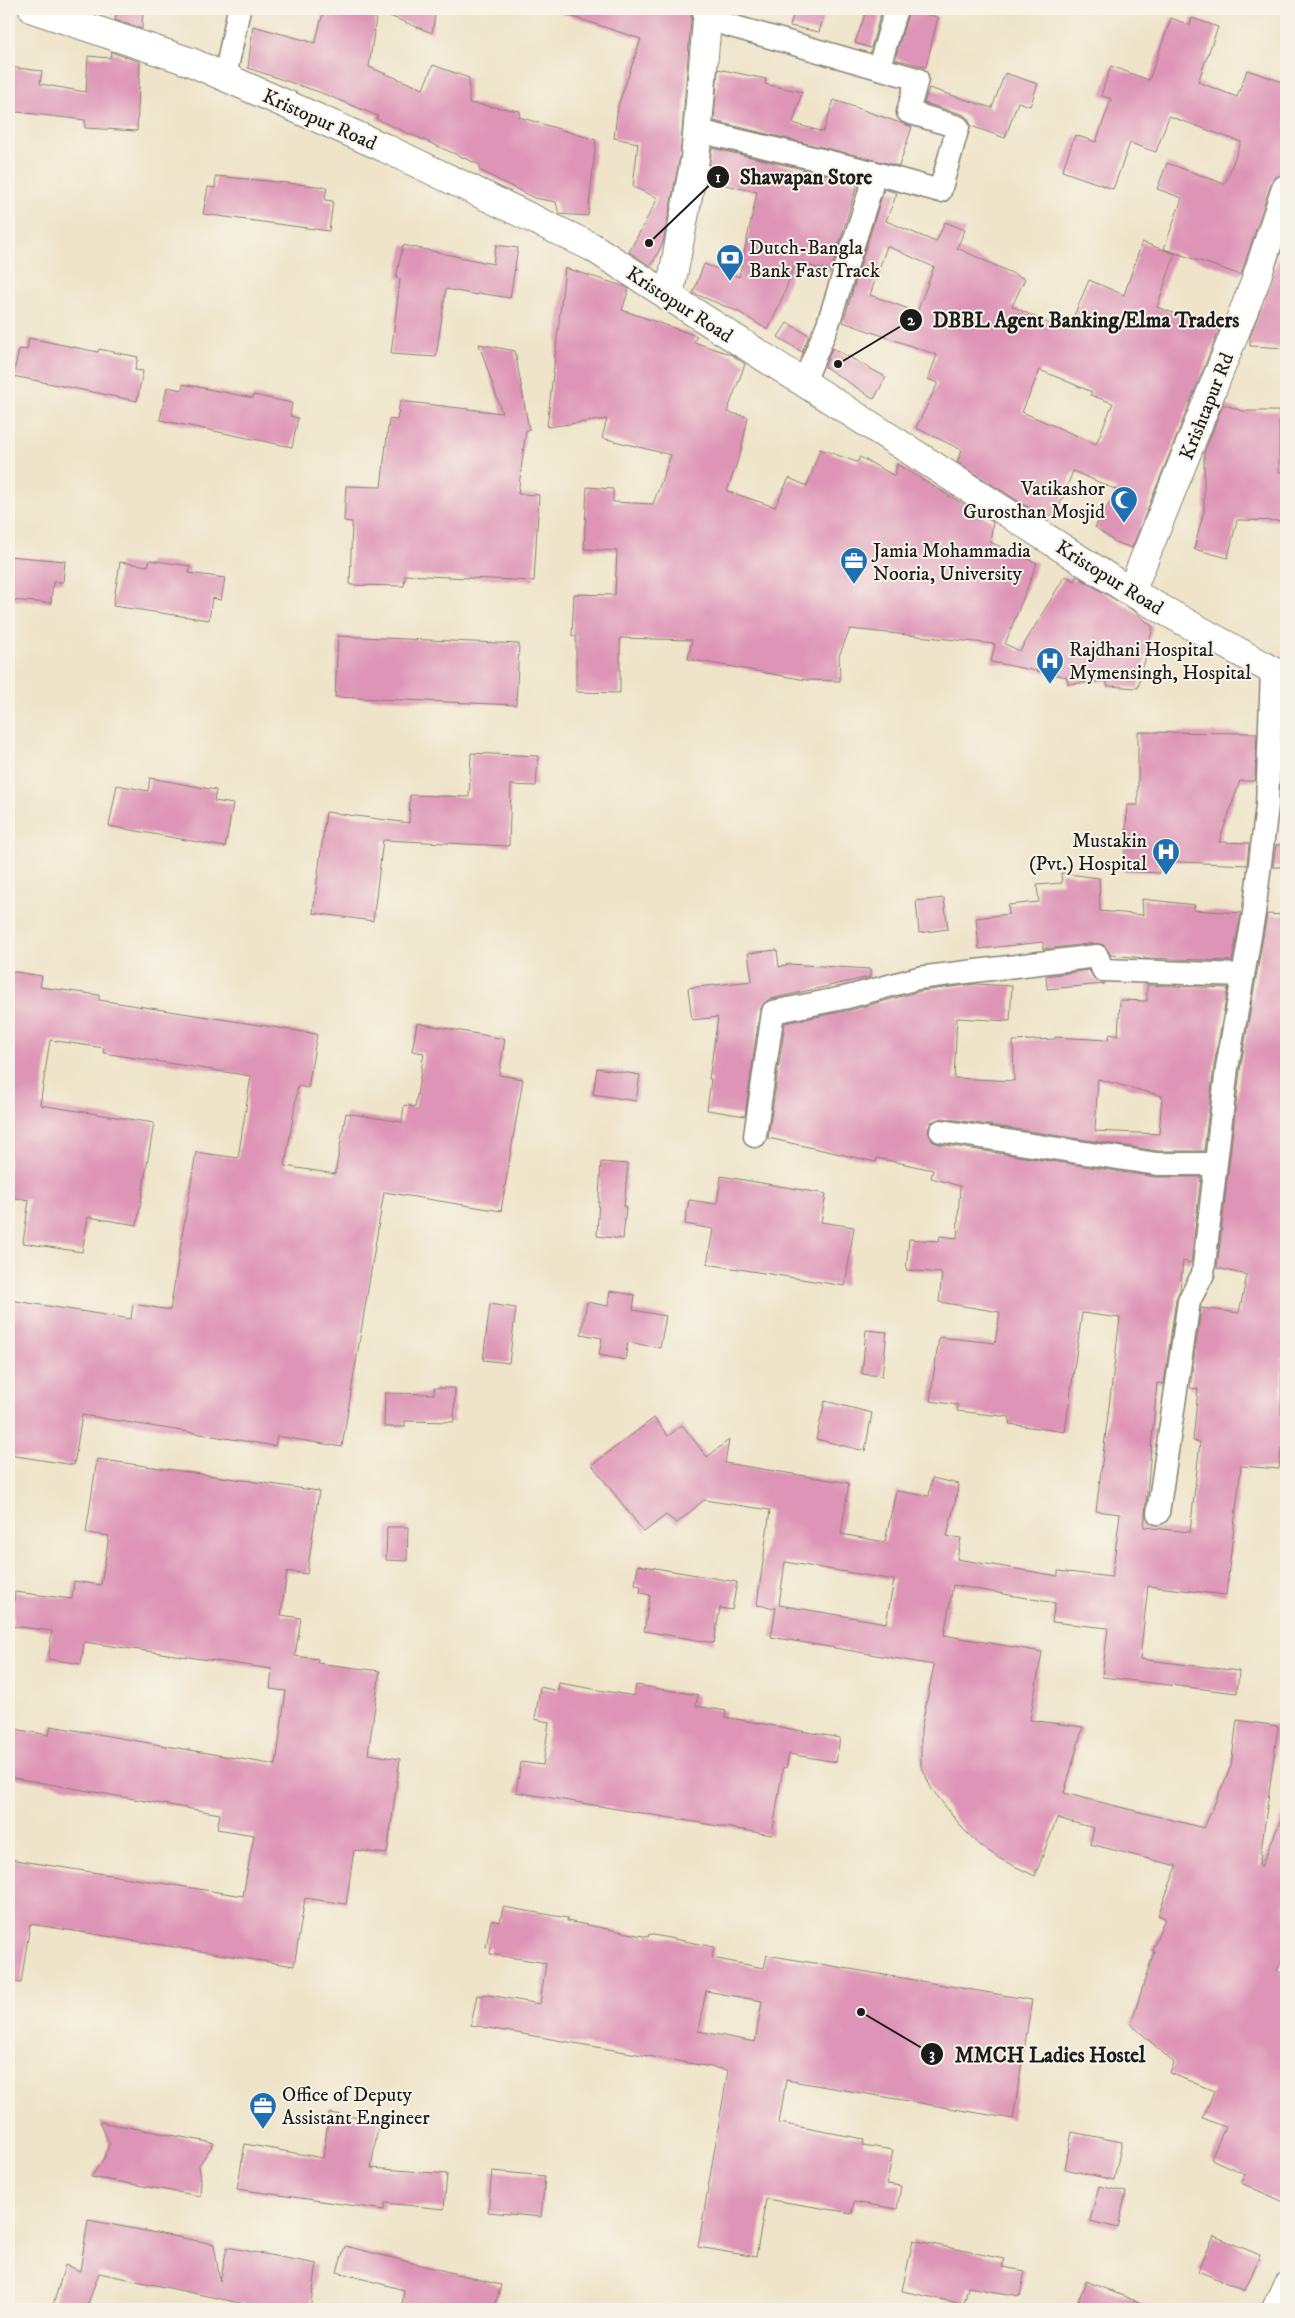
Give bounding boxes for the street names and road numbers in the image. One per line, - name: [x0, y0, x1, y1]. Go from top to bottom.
- street label: Kristopur Road: [258, 84, 380, 157]
- street label: Kristopur Road: [621, 261, 737, 349]
- street label: Krishtapur Rd: [1175, 349, 1240, 464]
- street label: Kristopur Road: [1051, 535, 1168, 621]

